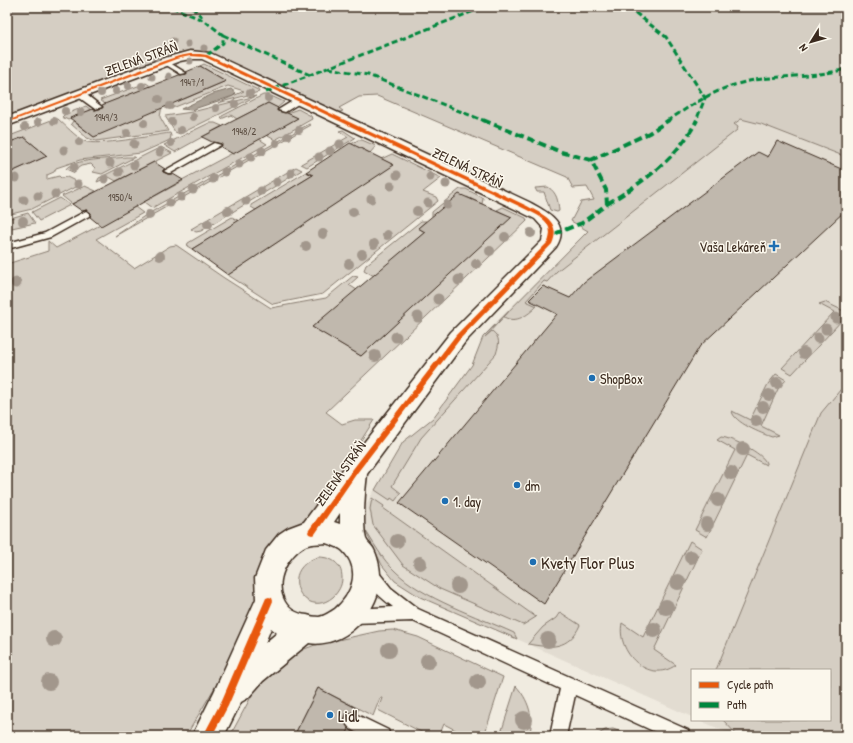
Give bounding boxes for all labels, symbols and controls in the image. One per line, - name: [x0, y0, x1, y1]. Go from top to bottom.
- north arrow: [791, 22, 831, 62]
- street label: ZELENÁ STRÁŇ: [102, 36, 180, 80]
- text: N: [796, 41, 810, 55]
- house number: 1947/1: [180, 76, 204, 89]
- house number: 1949/3: [94, 111, 118, 124]
- house number: 1948/2: [232, 125, 256, 138]
- street label: ZELENÁ STRÁŇ: [430, 142, 506, 192]
- house number: 1950/4: [108, 191, 132, 204]
- place label: Vaša Lekáreň: [699, 237, 766, 256]
- marker: Vaša Lekáreň: [769, 241, 779, 251]
- place label: ShopBox: [600, 369, 643, 389]
- marker: ShopBox: [587, 373, 597, 383]
- street label: ZELENÁ STRÁŇ: [310, 437, 370, 509]
- place label: dm: [525, 476, 540, 495]
- marker: dm: [512, 480, 522, 490]
- place label: 1. day: [453, 492, 481, 512]
- marker: 1. day: [440, 496, 450, 506]
- place label: Kvety Flor Plus: [541, 551, 635, 574]
- marker: Kvety Flor Plus: [528, 557, 538, 567]
- legend: [691, 669, 831, 721]
- text: Cycle path: [727, 676, 773, 693]
- text: Path: [727, 696, 747, 713]
- place label: Lidl: [338, 704, 360, 727]
- marker: Lidl: [325, 710, 335, 720]

